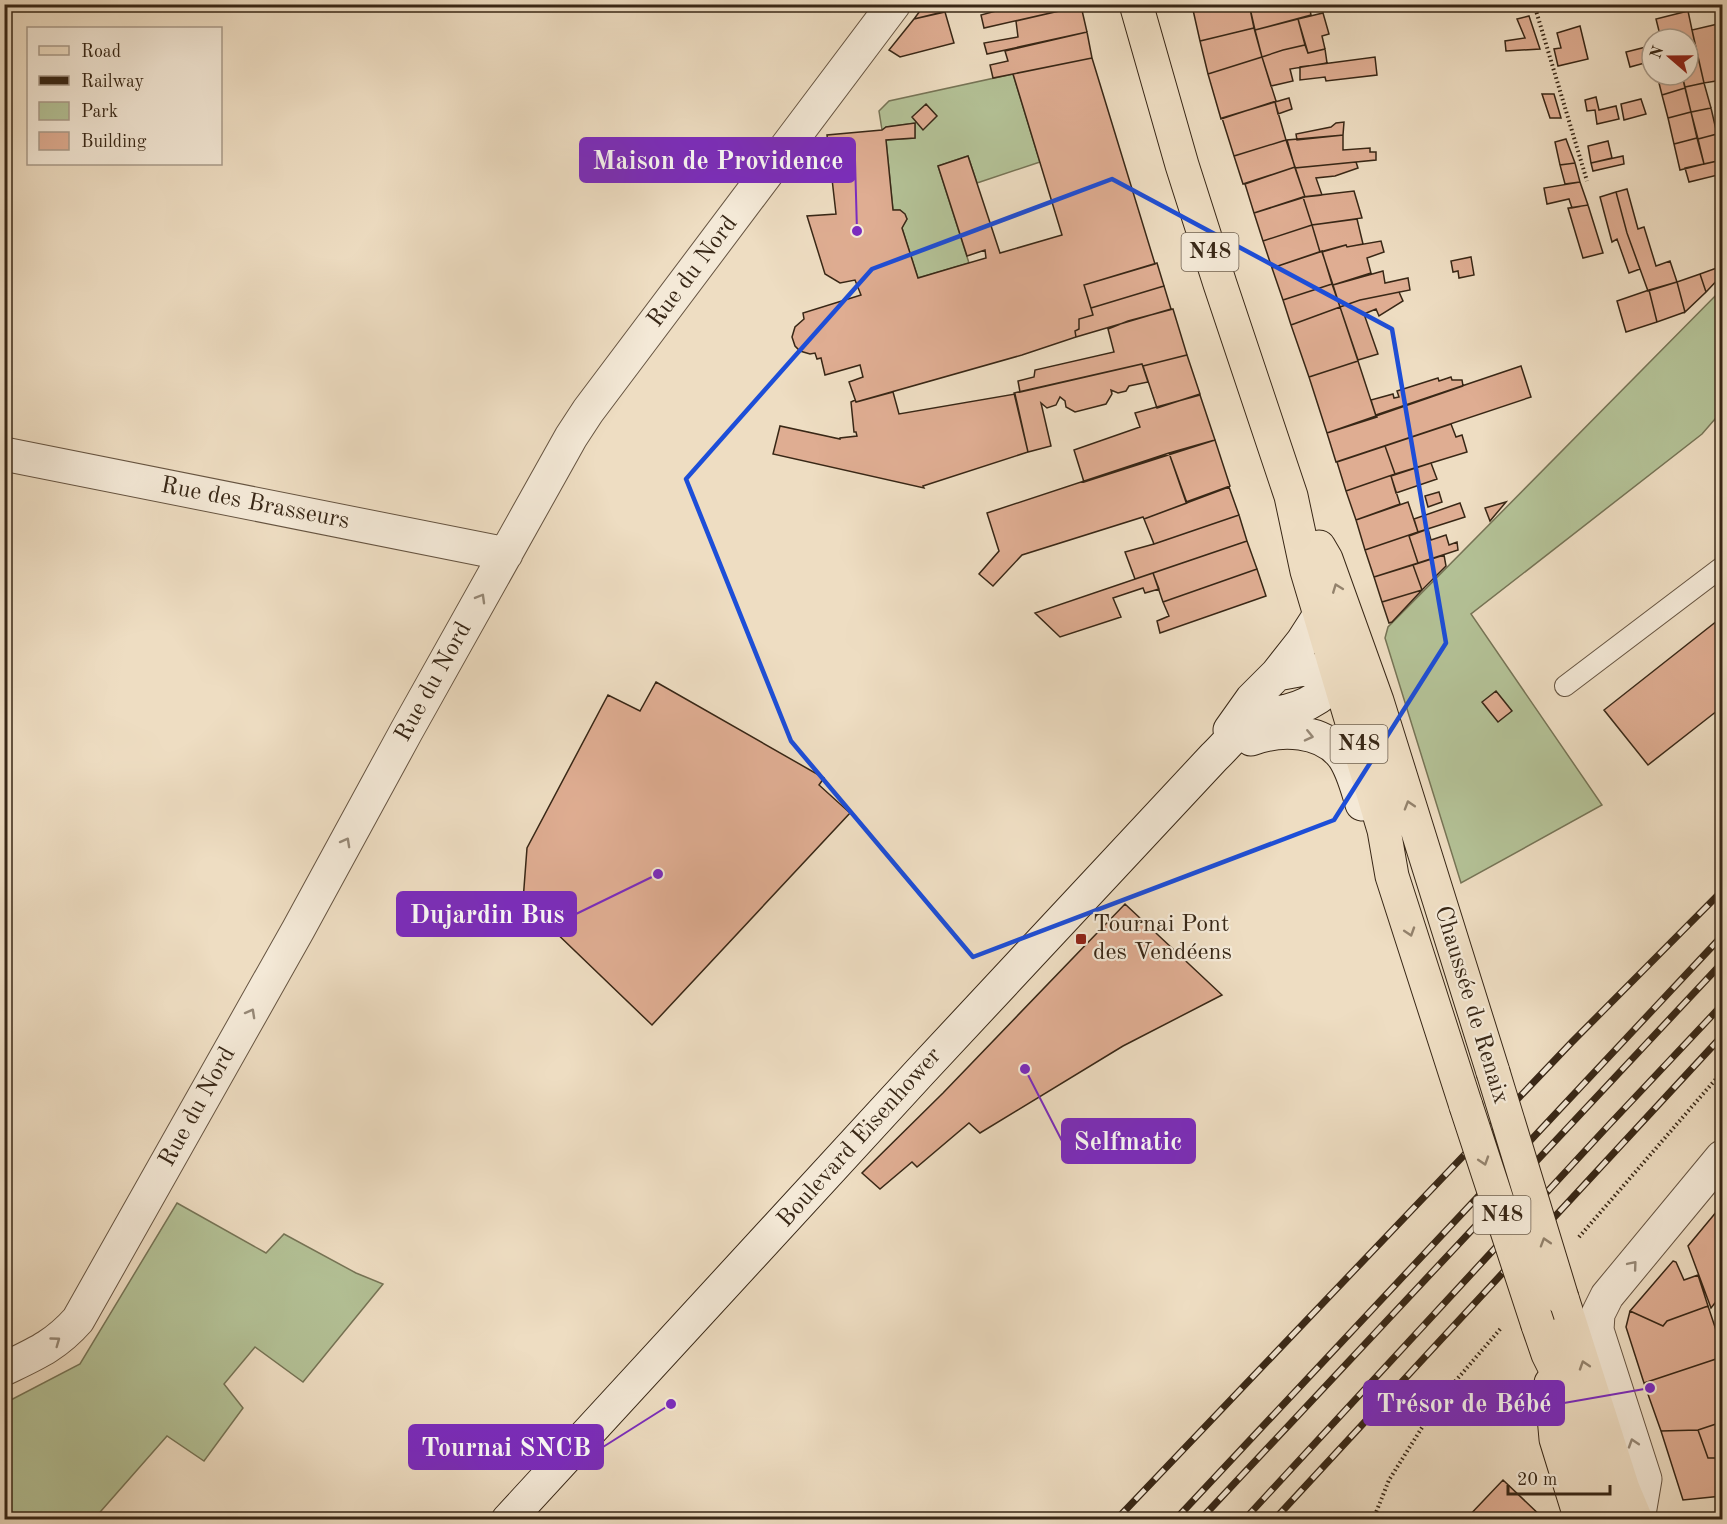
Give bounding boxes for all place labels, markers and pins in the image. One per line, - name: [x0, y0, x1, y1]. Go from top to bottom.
- callout: Maison de Providence: [580, 138, 855, 182]
- callout: Dujardin Bus: [397, 892, 576, 936]
- place label: Tournai Pont des Vendéens: [1093, 913, 1232, 965]
- marker: Tournai Pont des Vendéens: [1074, 932, 1088, 946]
- callout: Selfmatic: [1062, 1119, 1195, 1163]
- callout: Trésor de Bébé: [1364, 1381, 1564, 1425]
- callout: Tournai SNCB: [409, 1425, 603, 1469]

